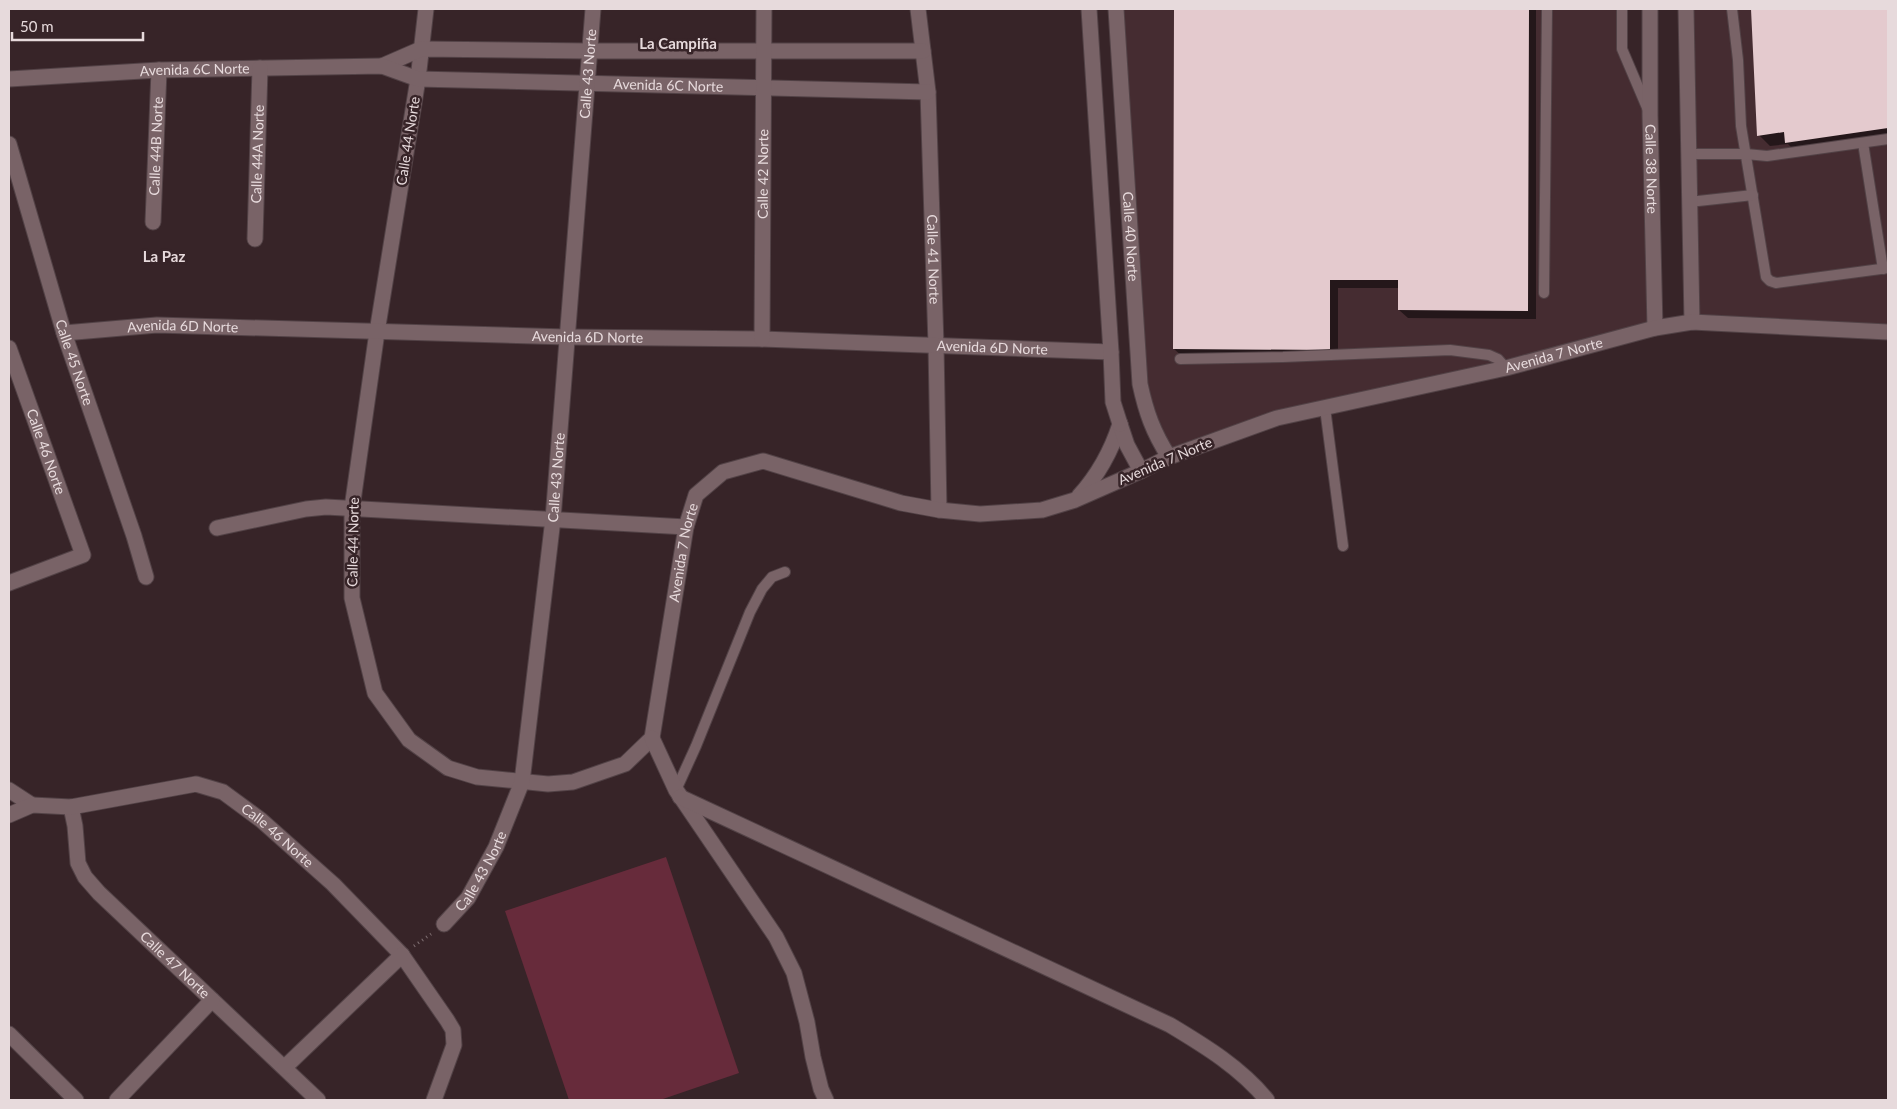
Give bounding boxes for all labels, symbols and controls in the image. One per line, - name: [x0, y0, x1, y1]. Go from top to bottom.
- scale bar: [12, 10, 144, 42]
- text: 50 m: [20, 17, 54, 35]
- street label: Calle 43 Norte: [575, 28, 599, 119]
- district label: La Campiña: [639, 34, 717, 52]
- street label: Avenida 6C Norte: [139, 59, 250, 79]
- street label: Avenida 6C Norte: [613, 75, 724, 95]
- street label: Calle 44 Norte: [392, 95, 423, 187]
- street label: Calle 44B Norte: [145, 96, 166, 196]
- street label: Calle 44A Norte: [247, 104, 267, 204]
- street label: Calle 38 Norte: [1642, 124, 1661, 214]
- street label: Calle 42 Norte: [754, 129, 771, 219]
- street label: Calle 40 Norte: [1120, 191, 1142, 282]
- street label: Calle 41 Norte: [924, 214, 944, 304]
- district label: La Paz: [143, 247, 185, 265]
- street label: Avenida 6D Norte: [126, 316, 239, 336]
- street label: Calle 45 Norte: [52, 317, 97, 407]
- street label: Avenida 6D Norte: [532, 327, 643, 346]
- street label: Avenida 7 Norte: [1503, 333, 1604, 376]
- street label: Avenida 6D Norte: [936, 337, 1048, 358]
- street label: Calle 46 Norte: [23, 406, 70, 497]
- street label: Calle 43 Norte: [544, 432, 568, 523]
- street label: Avenida 7 Norte: [1115, 433, 1214, 488]
- street label: Calle 44 Norte: [343, 497, 362, 587]
- street label: Avenida 7 Norte: [665, 501, 701, 603]
- street label: Calle 46 Norte: [238, 799, 317, 871]
- street label: Calle 43 Norte: [451, 829, 509, 915]
- street label: Calle 47 Norte: [137, 927, 214, 1001]

